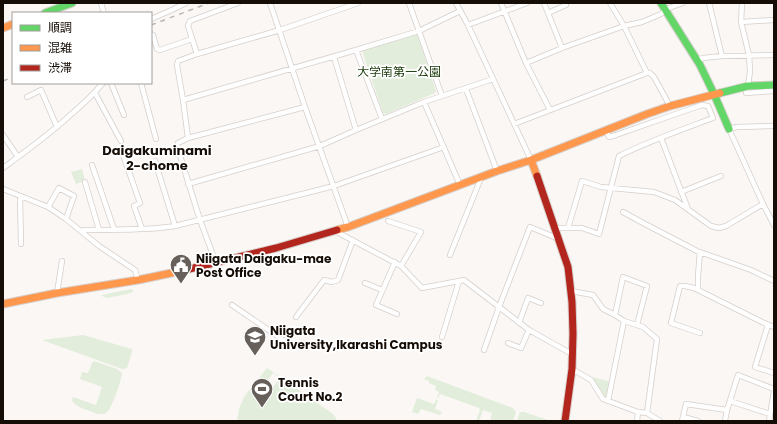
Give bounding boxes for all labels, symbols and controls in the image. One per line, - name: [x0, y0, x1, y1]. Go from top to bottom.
- legend: [12, 12, 152, 84]
- text: 順調: [48, 19, 72, 36]
- text: 混雑: [48, 39, 72, 56]
- text: 渋滞: [48, 59, 72, 76]
- park label: 大学南第一公園: [357, 63, 441, 80]
- district label: Daigakuminami 2-chome: [102, 141, 212, 175]
- place label: Niigata Daigaku-mae Post Office: [196, 250, 332, 281]
- public building icon: Niigata Daigaku-mae Post Office: [168, 252, 194, 285]
- place label: Niigata University,Ikarashi Campus: [270, 322, 443, 353]
- school or university icon: Niigata University,Ikarashi Campus: [242, 324, 268, 357]
- place label: Tennis Court No.2: [278, 374, 342, 405]
- sports icon: Tennis Court No.2: [249, 376, 275, 409]

